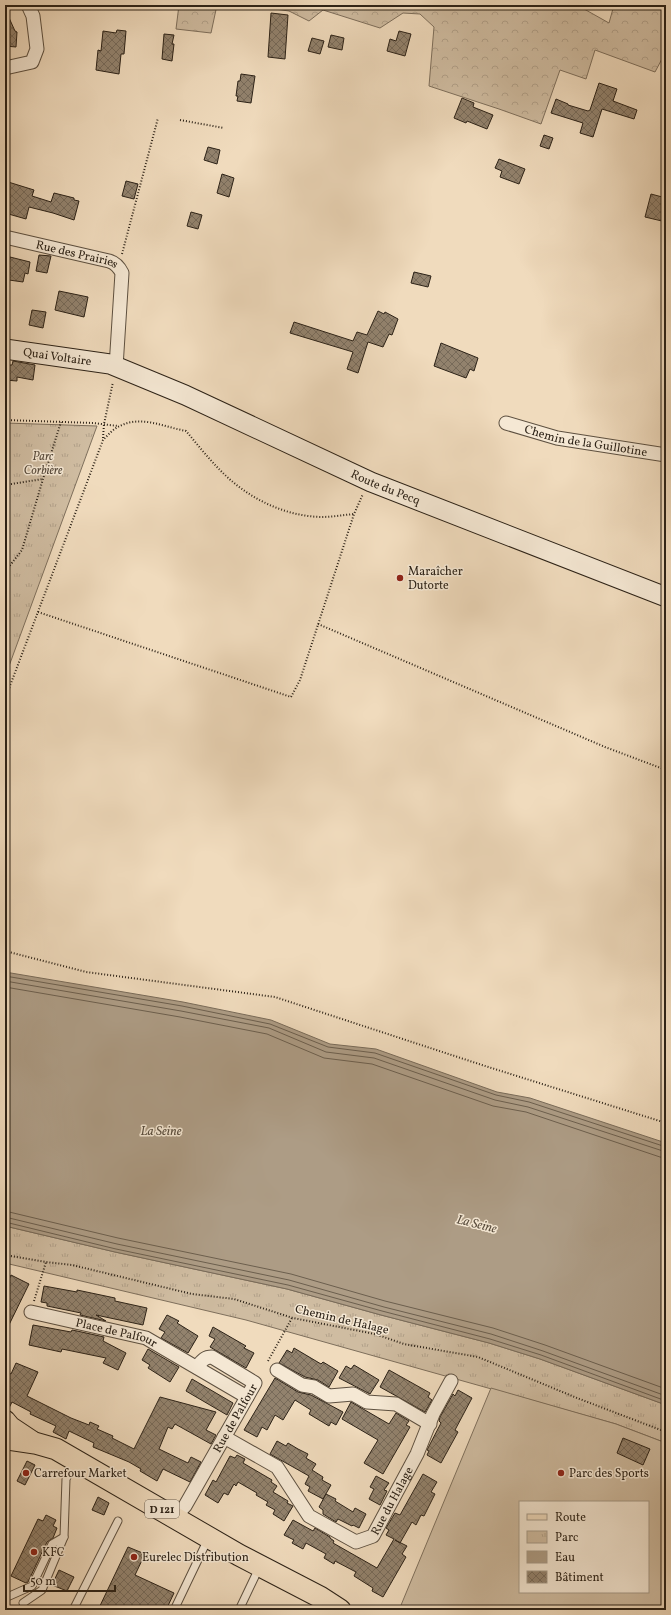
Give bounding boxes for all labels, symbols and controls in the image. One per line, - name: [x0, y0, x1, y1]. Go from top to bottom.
- street label: Rue des Prairies: [34, 237, 121, 273]
- street label: Quai Voltaire: [22, 345, 93, 370]
- street label: Chemin de la Guillotine: [522, 422, 649, 461]
- park label: Parc Corbière: [24, 449, 63, 479]
- street label: Route du Pecq: [348, 467, 423, 510]
- place label: Maraîcher Dutorte: [408, 564, 463, 594]
- marker: Maraîcher Dutorte: [395, 573, 405, 583]
- water label: La Seine: [141, 1123, 182, 1141]
- water label: La Seine: [454, 1211, 499, 1239]
- street label: Chemin de Halage: [293, 1301, 391, 1339]
- street label: Place de Palfour: [74, 1315, 160, 1352]
- street label: Rue de Palfour: [210, 1381, 262, 1456]
- street label: Rue du Halage: [368, 1464, 418, 1538]
- place label: Carrefour Market: [34, 1466, 127, 1482]
- place label: Parc des Sports: [569, 1466, 649, 1482]
- marker: Carrefour Market: [21, 1468, 31, 1478]
- marker: Parc des Sports: [556, 1468, 566, 1478]
- road number: D 121: [145, 1500, 179, 1518]
- legend: [519, 1501, 649, 1593]
- text: Route: [555, 1510, 586, 1526]
- text: Parc: [555, 1530, 578, 1546]
- place label: KFC: [42, 1545, 65, 1561]
- marker: KFC: [29, 1547, 39, 1557]
- place label: Eurelec Distribution: [142, 1550, 249, 1566]
- text: Eau: [555, 1550, 575, 1566]
- marker: Eurelec Distribution: [129, 1552, 139, 1562]
- scale bar: [24, 1567, 115, 1593]
- text: Bâtiment: [555, 1570, 604, 1586]
- text: 50 m: [30, 1574, 56, 1590]

